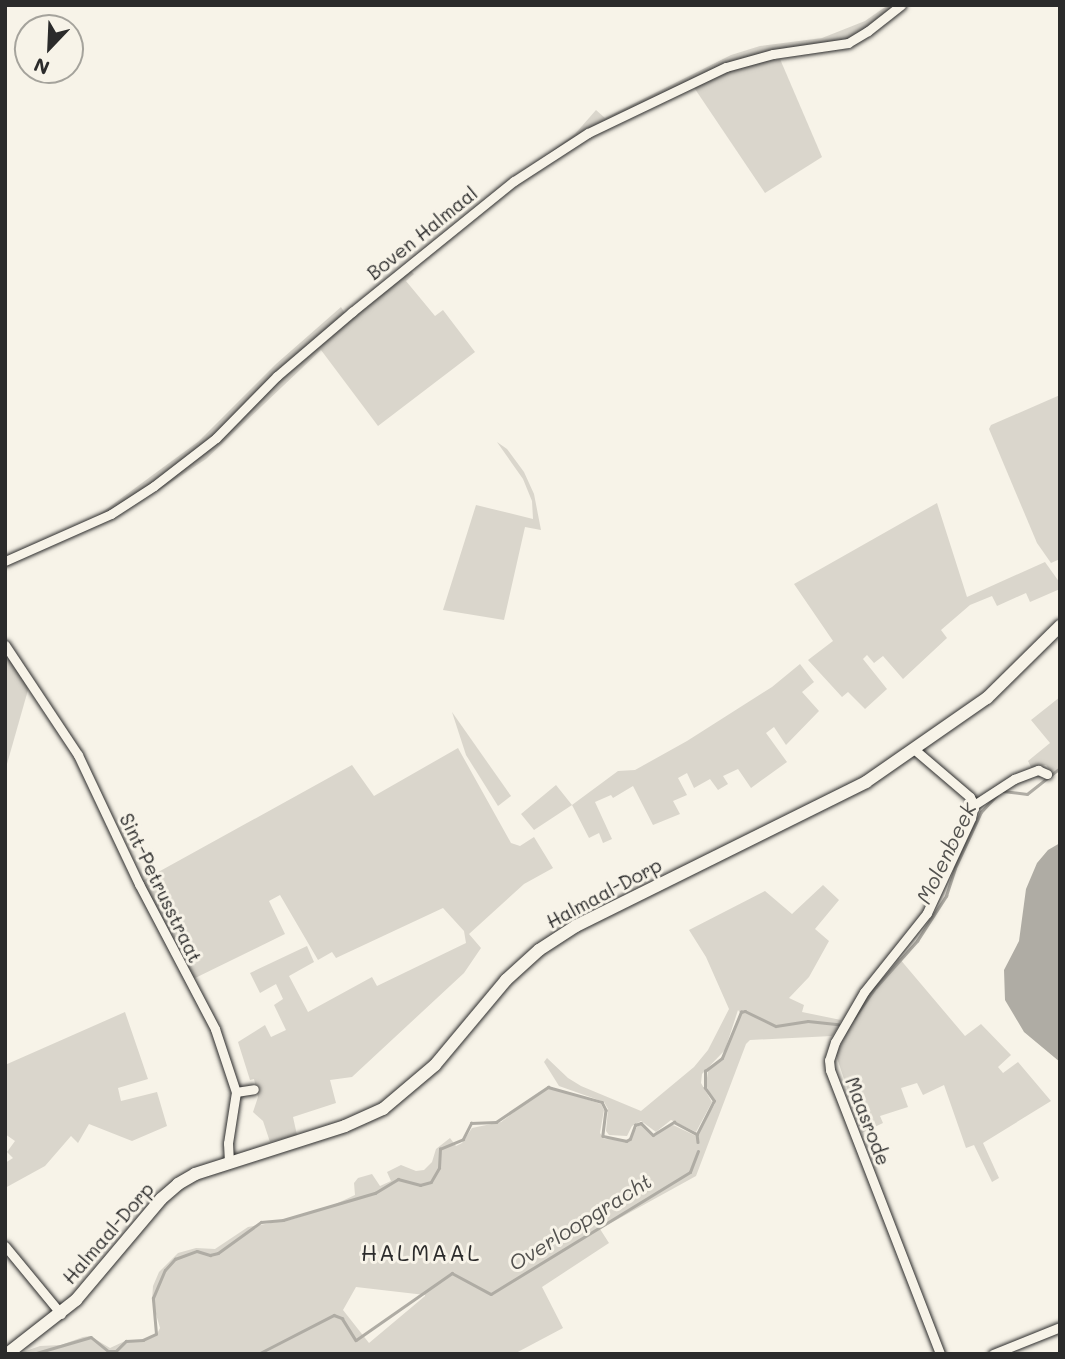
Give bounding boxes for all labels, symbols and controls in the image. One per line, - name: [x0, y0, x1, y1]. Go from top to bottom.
- north arrow: [14, 14, 84, 84]
- text: N: [30, 53, 53, 81]
- street label: Boven Halmaal: [362, 182, 482, 284]
- water label: Molenbeek: [911, 798, 981, 908]
- street label: Sint-Petrusstraat: [115, 810, 207, 966]
- street label: Halmaal-Dorp: [542, 853, 666, 933]
- street label: Maasrode: [841, 1074, 895, 1168]
- water label: Overloopgracht: [504, 1168, 656, 1276]
- street label: Halmaal-Dorp: [58, 1177, 158, 1289]
- district label: HALMAAL: [362, 1238, 480, 1266]

